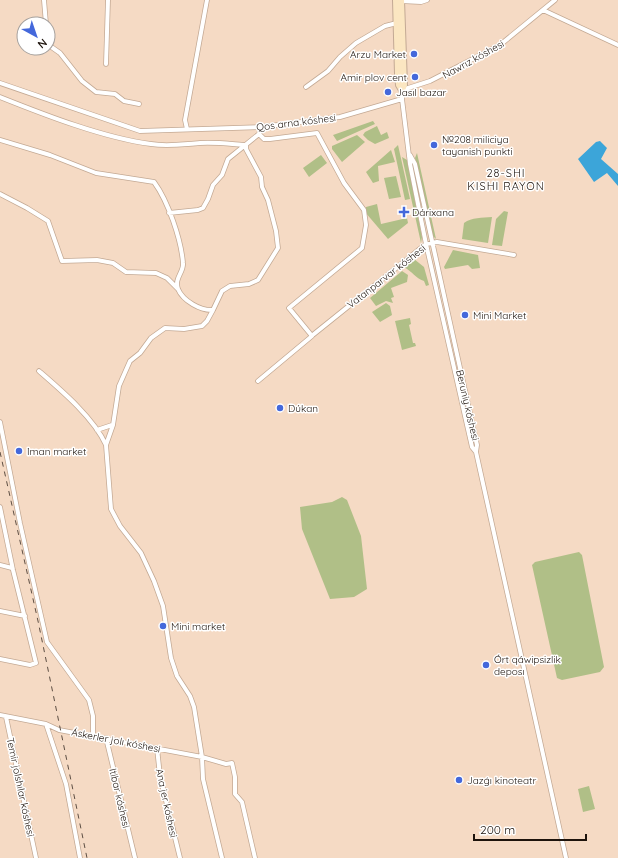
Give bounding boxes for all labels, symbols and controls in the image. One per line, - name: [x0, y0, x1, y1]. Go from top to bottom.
- north arrow: [16, 16, 56, 56]
- text: N: [35, 36, 50, 52]
- street label: Nawrız kóshesi: [440, 37, 506, 82]
- place label: Arzu Market: [350, 48, 407, 61]
- marker: Arzu Market: [409, 49, 419, 59]
- place label: Amir plov cent: [340, 71, 408, 84]
- marker: Amir plov cent: [410, 72, 420, 82]
- place label: Jasıl bazar: [396, 86, 447, 99]
- marker: Jasıl bazar: [383, 87, 393, 97]
- street label: Qos arna kóshesi: [256, 111, 337, 134]
- place label: №208 miliciya tayanish punkti: [442, 133, 513, 158]
- marker: №208 miliciya tayanish punkti: [429, 140, 439, 150]
- district label: 28-SHI KISHI RAYON: [467, 166, 545, 193]
- place label: Dárixana: [412, 206, 454, 219]
- marker: Dárixana: [399, 207, 409, 217]
- street label: Vatanparvar kóshesi: [344, 242, 428, 311]
- place label: Mini Market: [473, 309, 527, 322]
- marker: Mini Market: [460, 310, 470, 320]
- street label: Beruniy kóshesi: [453, 368, 482, 442]
- place label: Dúkan: [288, 402, 318, 415]
- marker: Dúkan: [275, 403, 285, 413]
- place label: Iman market: [27, 445, 87, 458]
- marker: Iman market: [14, 446, 24, 456]
- place label: Mini market: [171, 620, 226, 633]
- marker: Mini market: [158, 621, 168, 631]
- place label: Órt qáwipsizlik deposı: [494, 653, 561, 678]
- marker: Órt qáwipsizlik deposı: [481, 660, 491, 670]
- street label: Áskerler jolı kóshesi: [70, 725, 162, 755]
- street label: Temir jolshılar kóshesi: [4, 736, 37, 838]
- street label: Itibar kóshesi: [106, 767, 133, 829]
- street label: Ana jer kóshesi: [153, 767, 180, 839]
- place label: Jazǵı kinoteatr: [467, 774, 536, 787]
- marker: Jazǵı kinoteatr: [454, 775, 464, 785]
- scale bar: [474, 816, 586, 842]
- text: 200 m: [480, 822, 515, 837]

